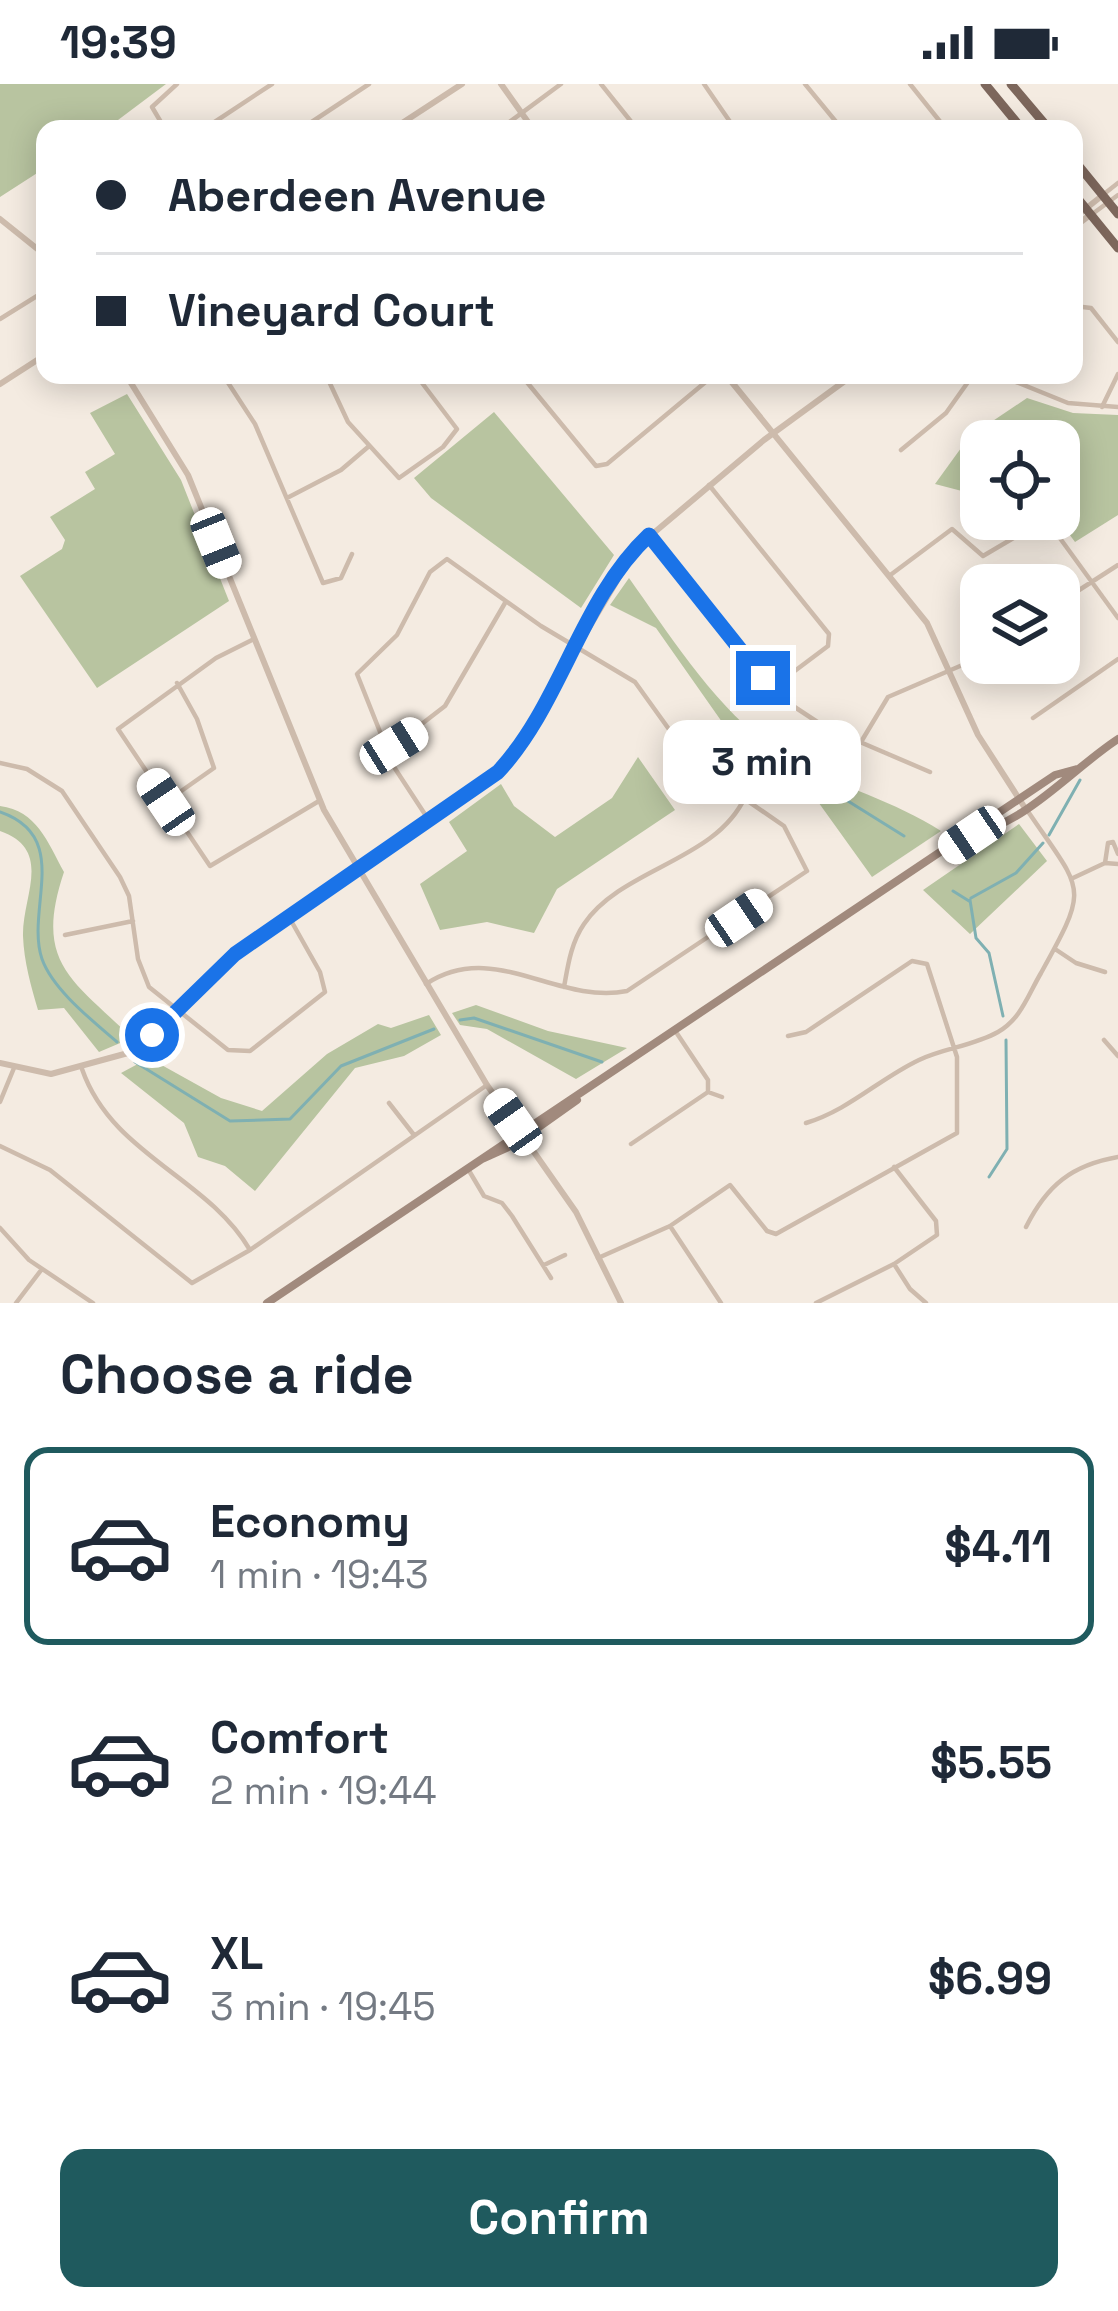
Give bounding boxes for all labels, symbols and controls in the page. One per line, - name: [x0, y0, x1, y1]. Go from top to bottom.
- text: 19:39: [60, 14, 177, 71]
- text: Aberdeen Avenue: [168, 167, 547, 224]
- text: Vineyard Court: [168, 282, 495, 339]
- map controls: [960, 420, 1080, 684]
- button: locate: [960, 420, 1080, 540]
- car: [186, 503, 246, 583]
- button: layers: [960, 564, 1080, 684]
- route end: [736, 651, 790, 705]
- car: [354, 712, 434, 780]
- callout: 3 min: [664, 720, 862, 804]
- text: 3 min: [711, 737, 813, 786]
- car: [131, 762, 201, 842]
- car: [932, 800, 1012, 870]
- car: [699, 883, 779, 953]
- route start: [125, 1008, 179, 1062]
- car: [478, 1082, 548, 1162]
- text: Choose a ride: [60, 1340, 414, 1409]
- icon: car: [66, 1492, 174, 1600]
- text: Economy: [210, 1493, 410, 1550]
- text: $4.11: [944, 1518, 1052, 1575]
- text: 1 min · 19:43: [210, 1550, 429, 1599]
- icon: car: [66, 1708, 174, 1816]
- text: Comfort: [210, 1709, 389, 1766]
- text: $5.55: [930, 1734, 1052, 1791]
- text: 2 min · 19:44: [210, 1766, 437, 1815]
- icon: car: [66, 1924, 174, 2032]
- text: XL: [210, 1925, 263, 1982]
- text: $6.99: [928, 1950, 1052, 2007]
- text: 3 min · 19:45: [210, 1982, 436, 2031]
- button: Confirm: [60, 2149, 1058, 2287]

